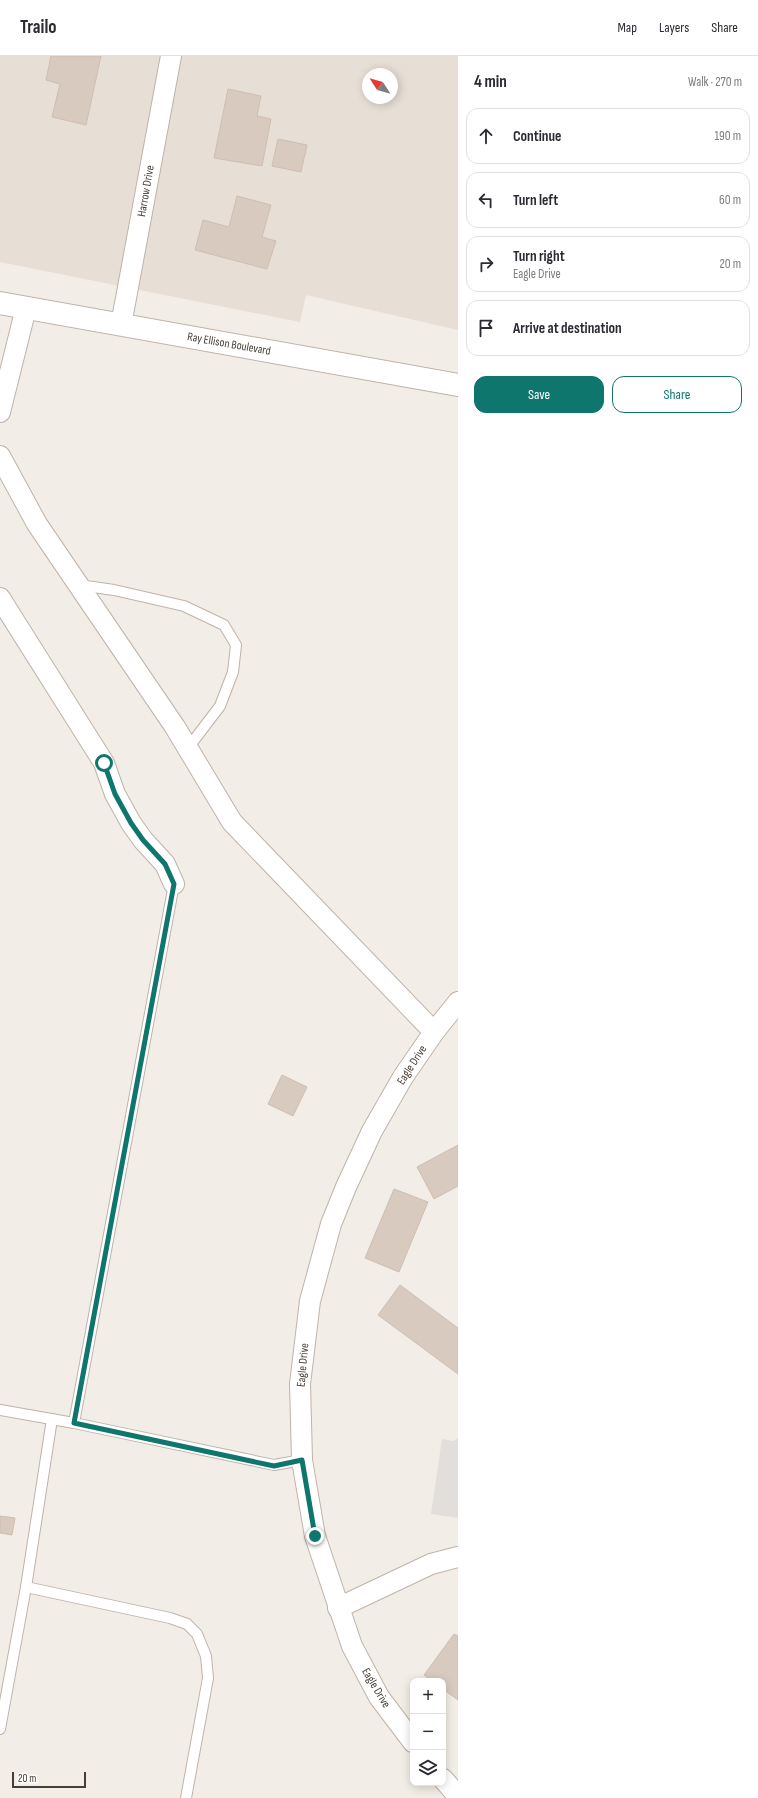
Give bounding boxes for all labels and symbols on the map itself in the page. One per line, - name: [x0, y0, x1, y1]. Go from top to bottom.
- north arrow: [362, 68, 398, 104]
- street label: Harrow Drive: [134, 164, 158, 218]
- street label: Ray Ellison Boulevard: [186, 329, 272, 359]
- route start: [95, 754, 113, 772]
- street label: Eagle Drive: [394, 1042, 430, 1088]
- street label: Eagle Drive: [294, 1342, 312, 1388]
- route end: [306, 1527, 324, 1545]
- street label: Eagle Drive: [358, 1665, 394, 1711]
- scale bar: [12, 1770, 86, 1789]

